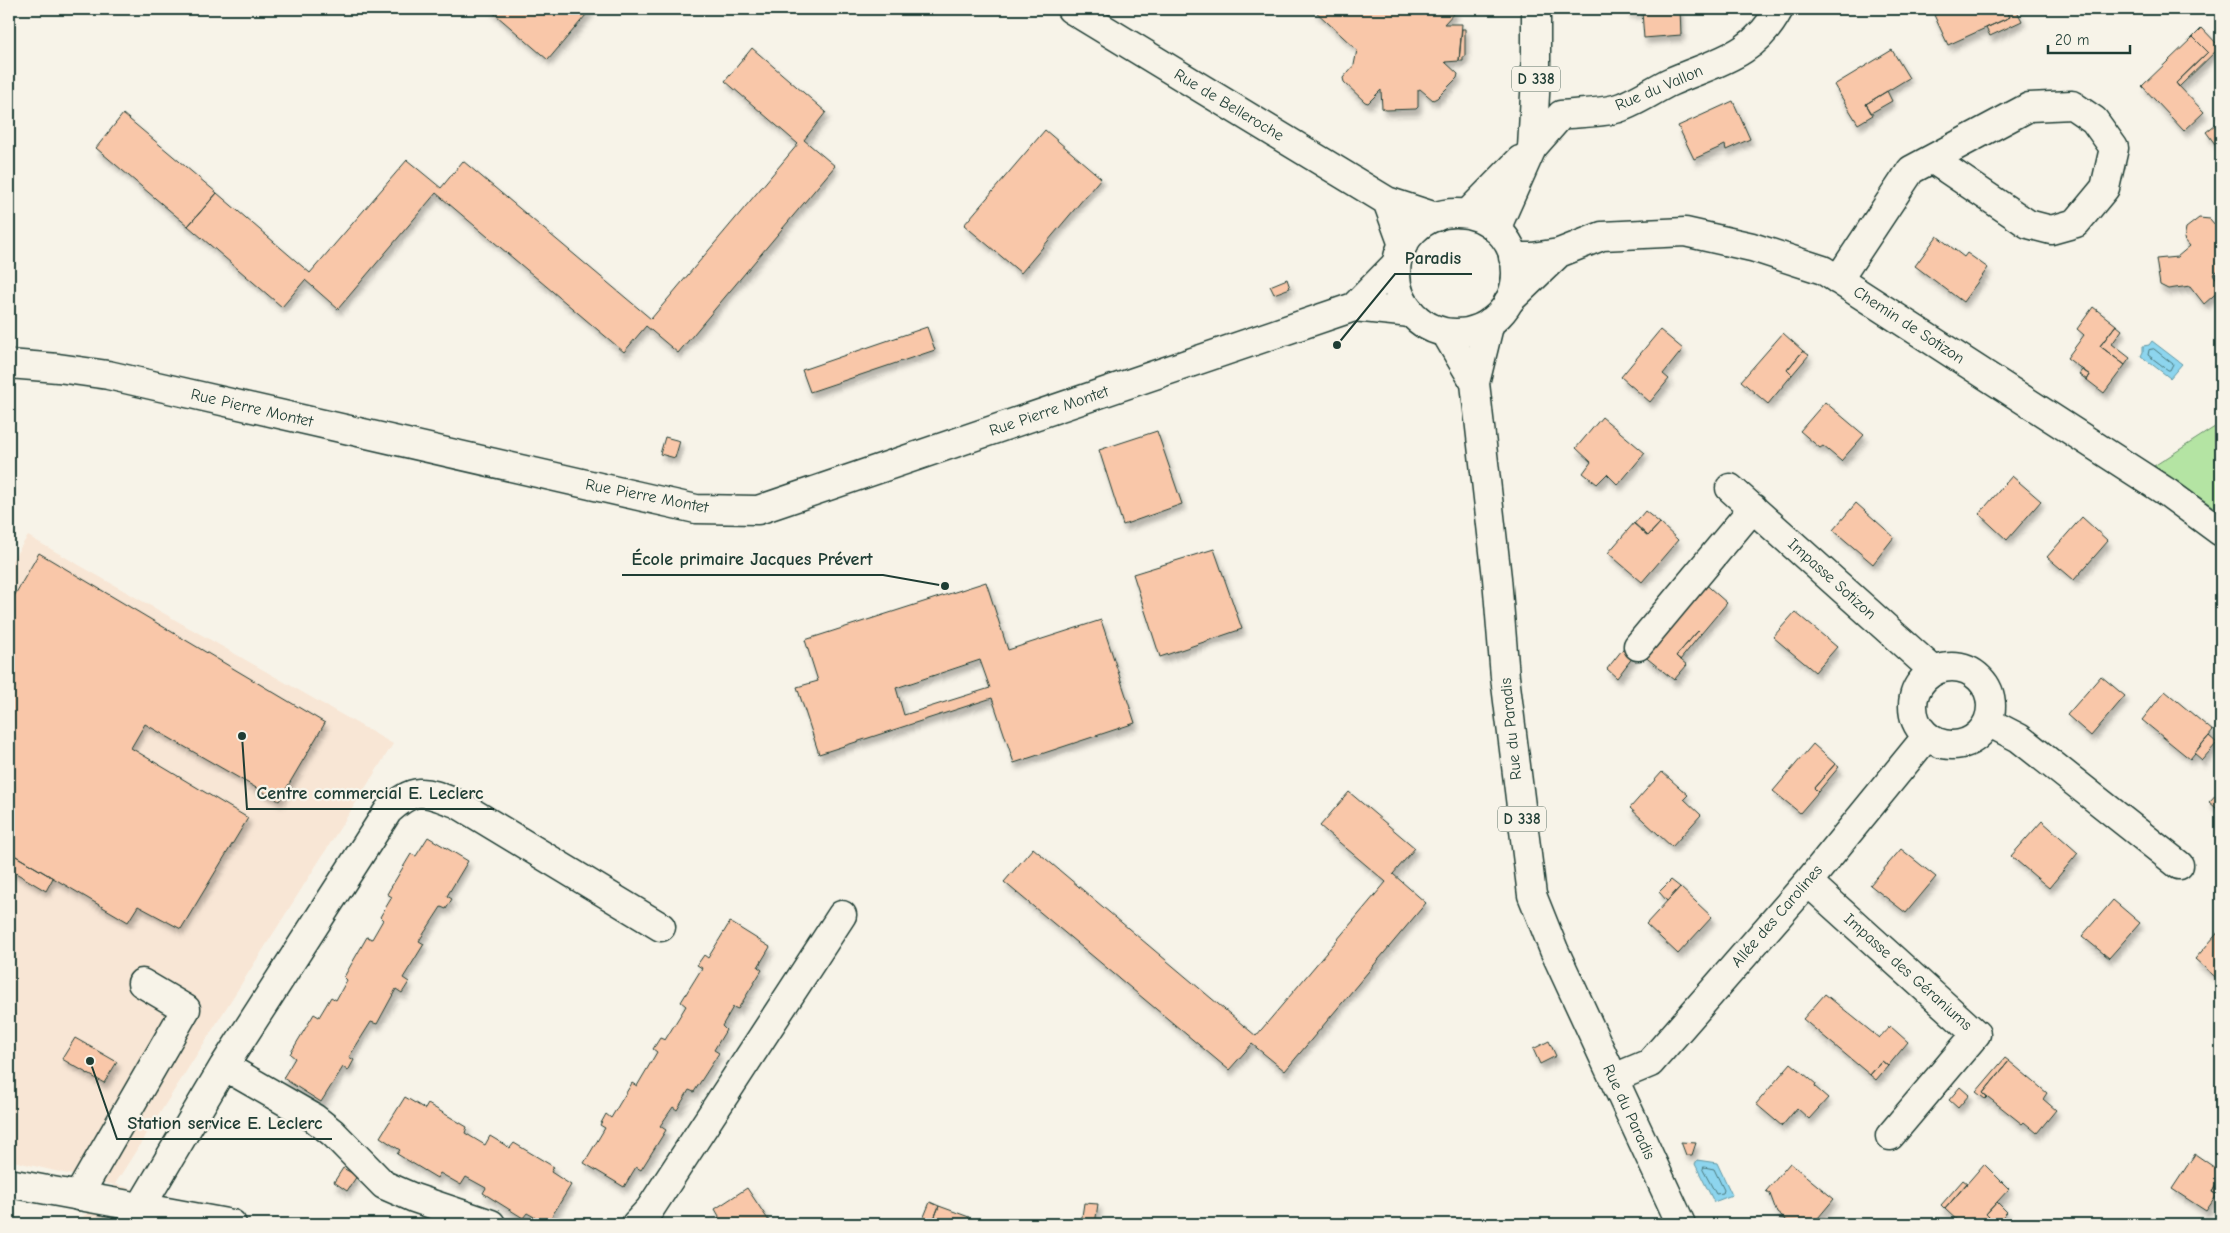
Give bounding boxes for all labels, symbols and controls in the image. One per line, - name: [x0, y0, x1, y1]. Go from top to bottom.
- scale bar: [2048, 22, 2130, 54]
- text: 20 m: [2055, 31, 2089, 49]
- street label: Rue du Vallon: [1613, 61, 1705, 115]
- street label: Rue de Belleroche: [1171, 65, 1287, 145]
- road number: D 338: [1512, 66, 1560, 92]
- callout: Paradis: [1395, 241, 1472, 274]
- text: Paradis: [1405, 248, 1462, 269]
- street label: Chemin de Sotizon: [1850, 282, 1968, 368]
- street label: Rue Pierre Montet: [987, 382, 1111, 440]
- street label: Rue Pierre Montet: [189, 385, 315, 431]
- street label: Rue Pierre Montet: [584, 475, 710, 517]
- street label: Impasse Sotizon: [1784, 535, 1880, 623]
- callout: École primaire Jacques Prévert: [622, 542, 883, 575]
- text: École primaire Jacques Prévert: [631, 548, 874, 570]
- street label: Rue du Paradis: [1497, 677, 1525, 781]
- callout: Centre commercial E. Leclerc: [247, 776, 494, 809]
- text: Centre commercial E. Leclerc: [256, 783, 484, 804]
- road number: D 338: [1498, 806, 1546, 832]
- street label: Allée des Carolines: [1728, 861, 1826, 971]
- street label: Impasse des Géraniums: [1840, 910, 1976, 1034]
- street label: Rue du Paradis: [1599, 1062, 1659, 1163]
- callout: Station service E. Leclerc: [117, 1106, 332, 1139]
- text: Station service E. Leclerc: [128, 1113, 323, 1134]

